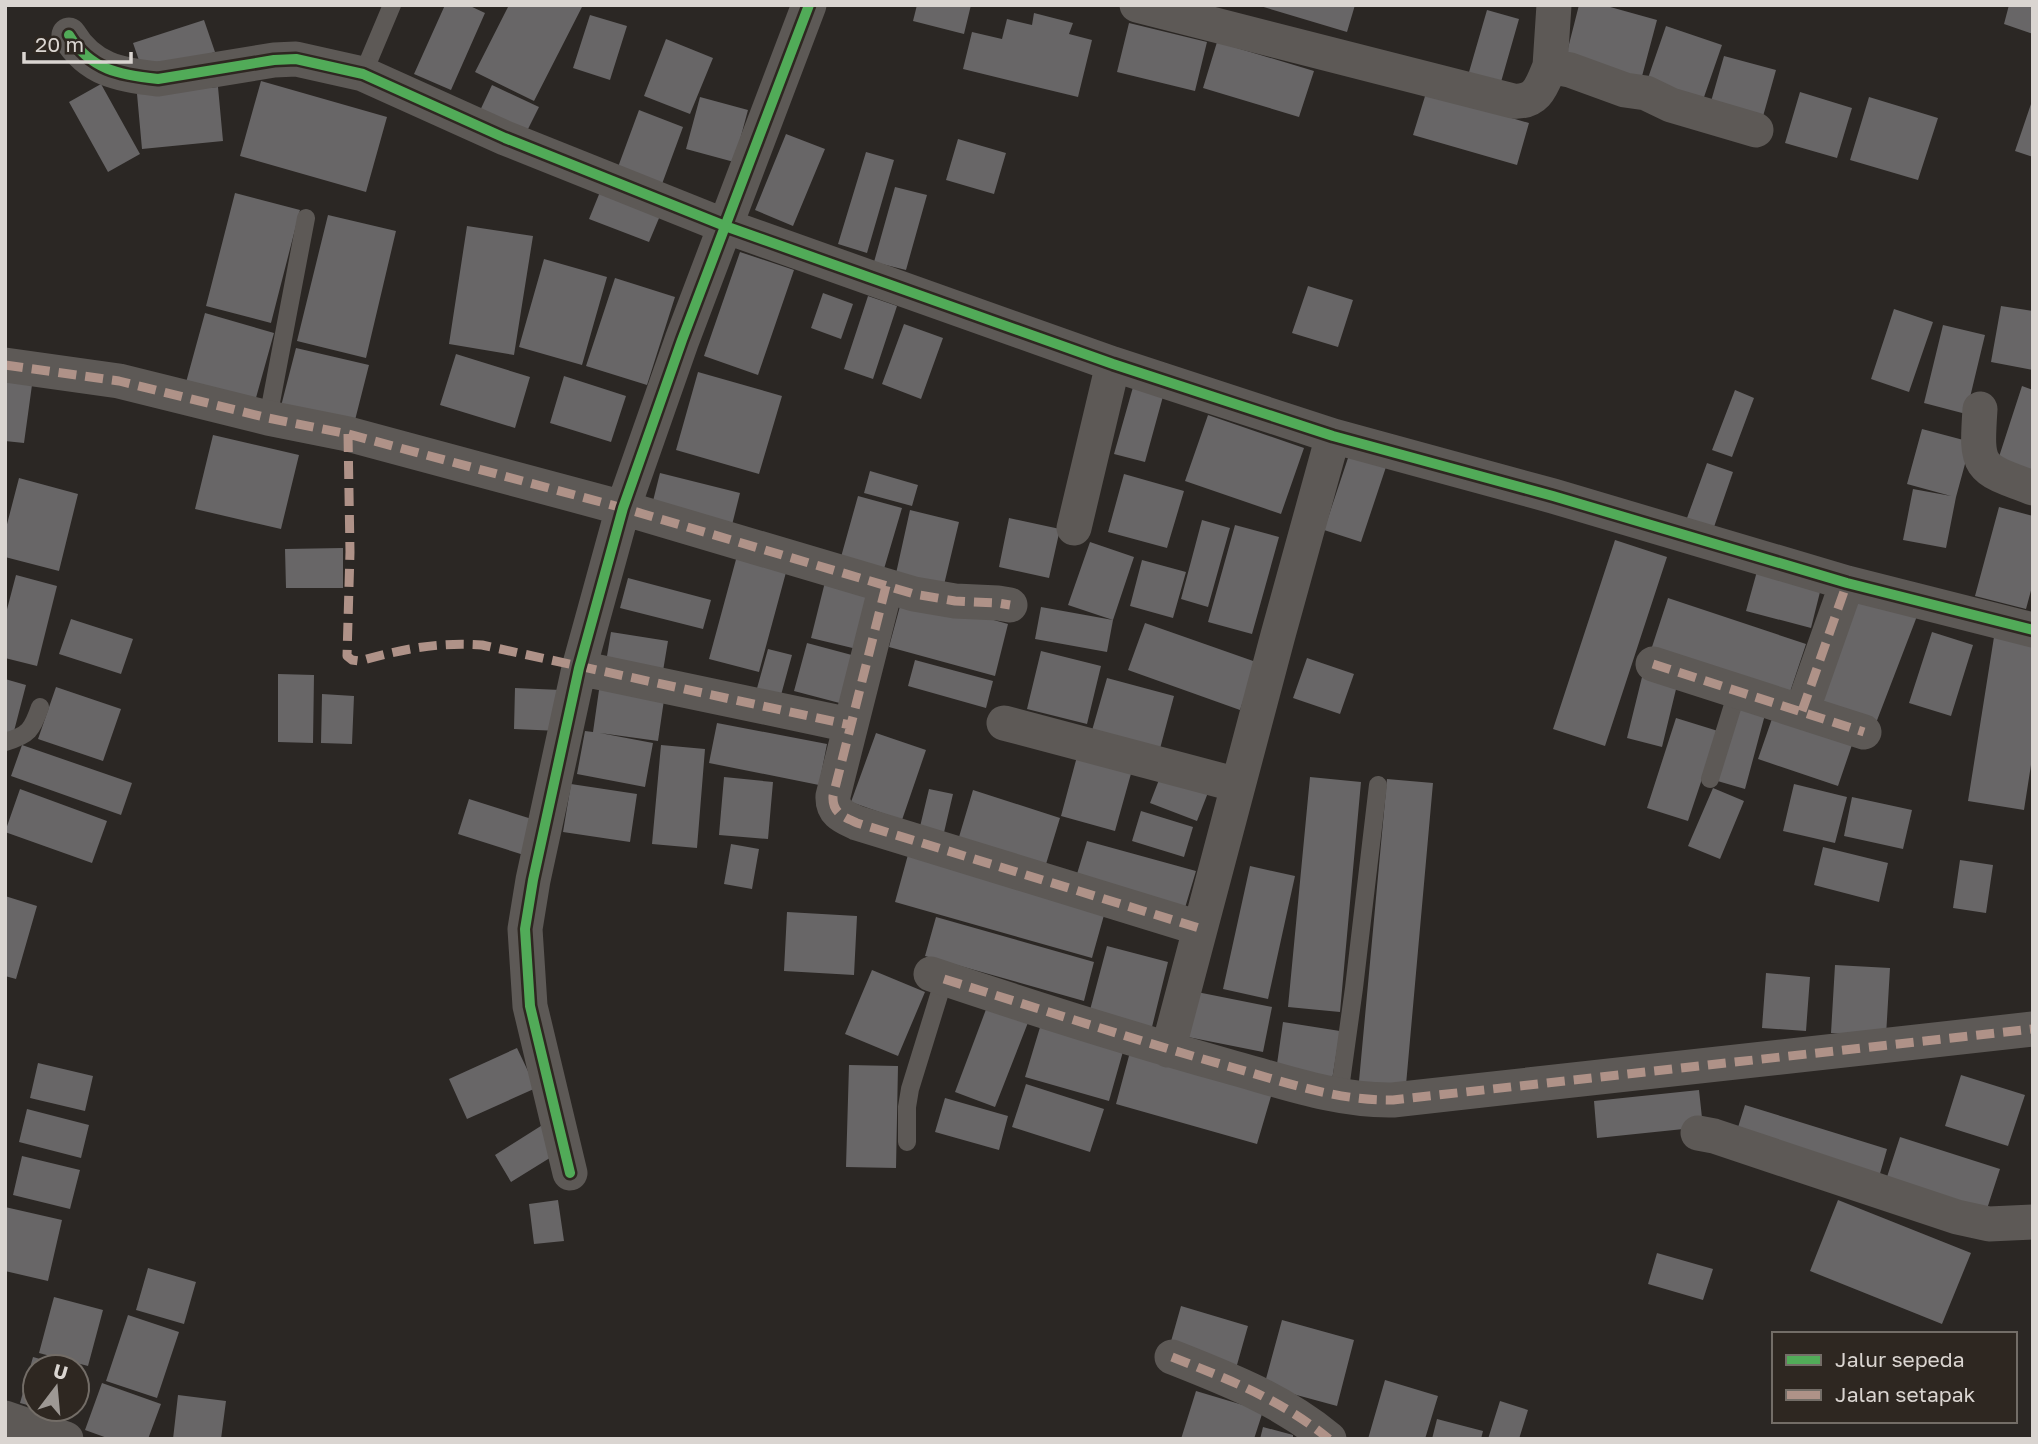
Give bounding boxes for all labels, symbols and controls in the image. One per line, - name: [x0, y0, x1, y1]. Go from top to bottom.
- scale bar: [24, 21, 131, 65]
- text: 20 m: [35, 31, 84, 57]
- legend: [1772, 1332, 2017, 1423]
- text: Jalur sepeda: [1835, 1346, 1965, 1372]
- north arrow: [21, 1353, 91, 1423]
- text: U: [51, 1358, 71, 1384]
- text: Jalan setapak: [1835, 1381, 1976, 1407]

